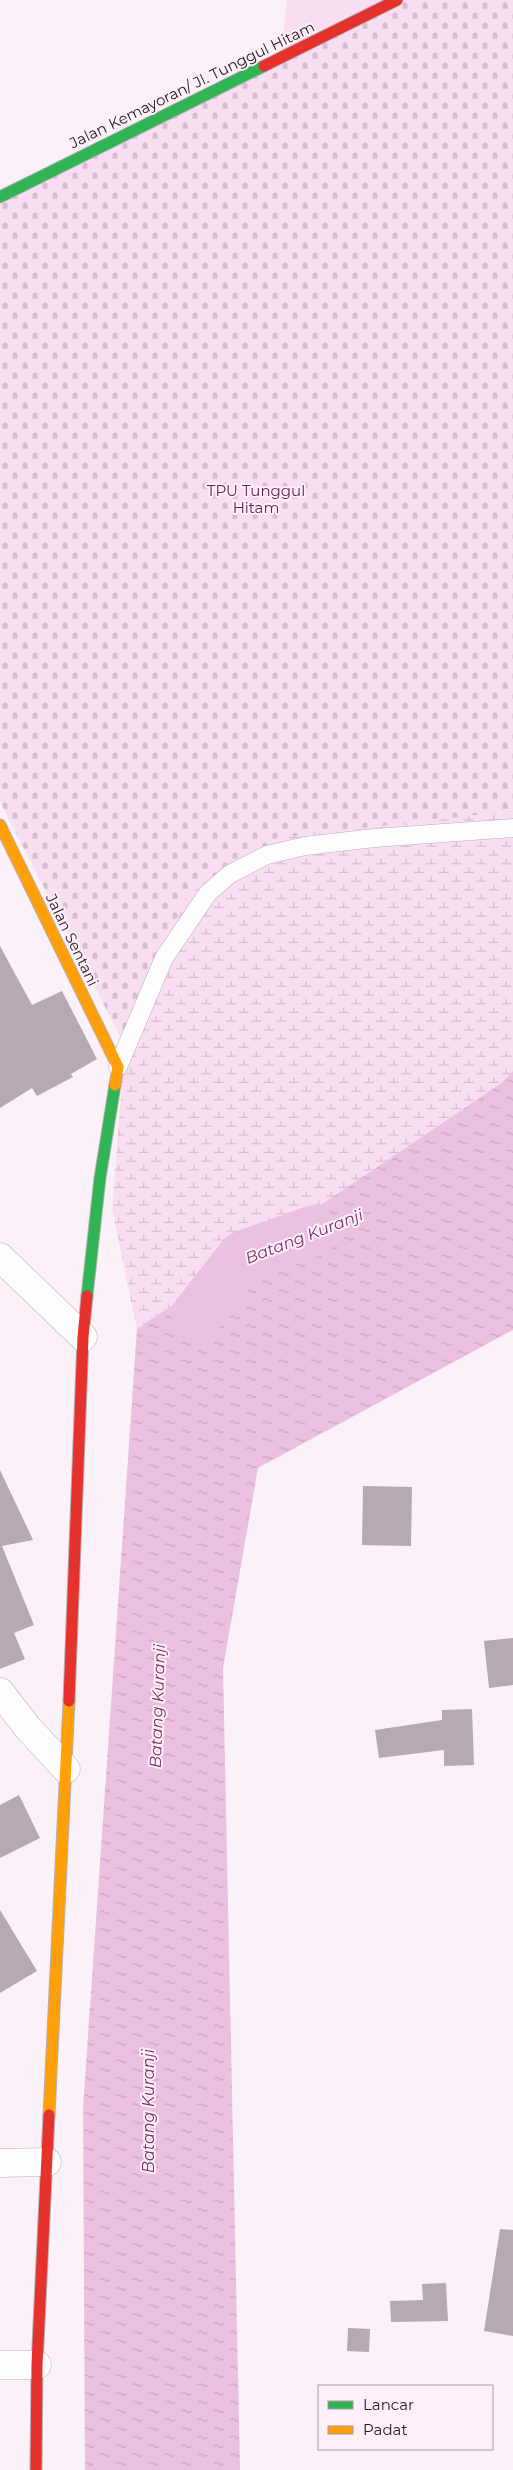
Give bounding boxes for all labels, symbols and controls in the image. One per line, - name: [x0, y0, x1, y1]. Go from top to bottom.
- street label: Jalan Kemayoran/ Jl. Tunggul Hitam: [65, 17, 317, 153]
- park label: TPU Tunggul Hitam: [207, 481, 305, 517]
- street label: Jalan Sentani: [41, 890, 103, 989]
- water label: Batang Kuranji: [243, 1205, 366, 1268]
- water label: Batang Kuranji: [146, 1643, 169, 1768]
- water label: Batang Kuranji: [139, 2048, 158, 2173]
- legend: [318, 2385, 493, 2450]
- text: Lancar: [363, 2395, 414, 2414]
- text: Padat: [363, 2420, 408, 2439]

